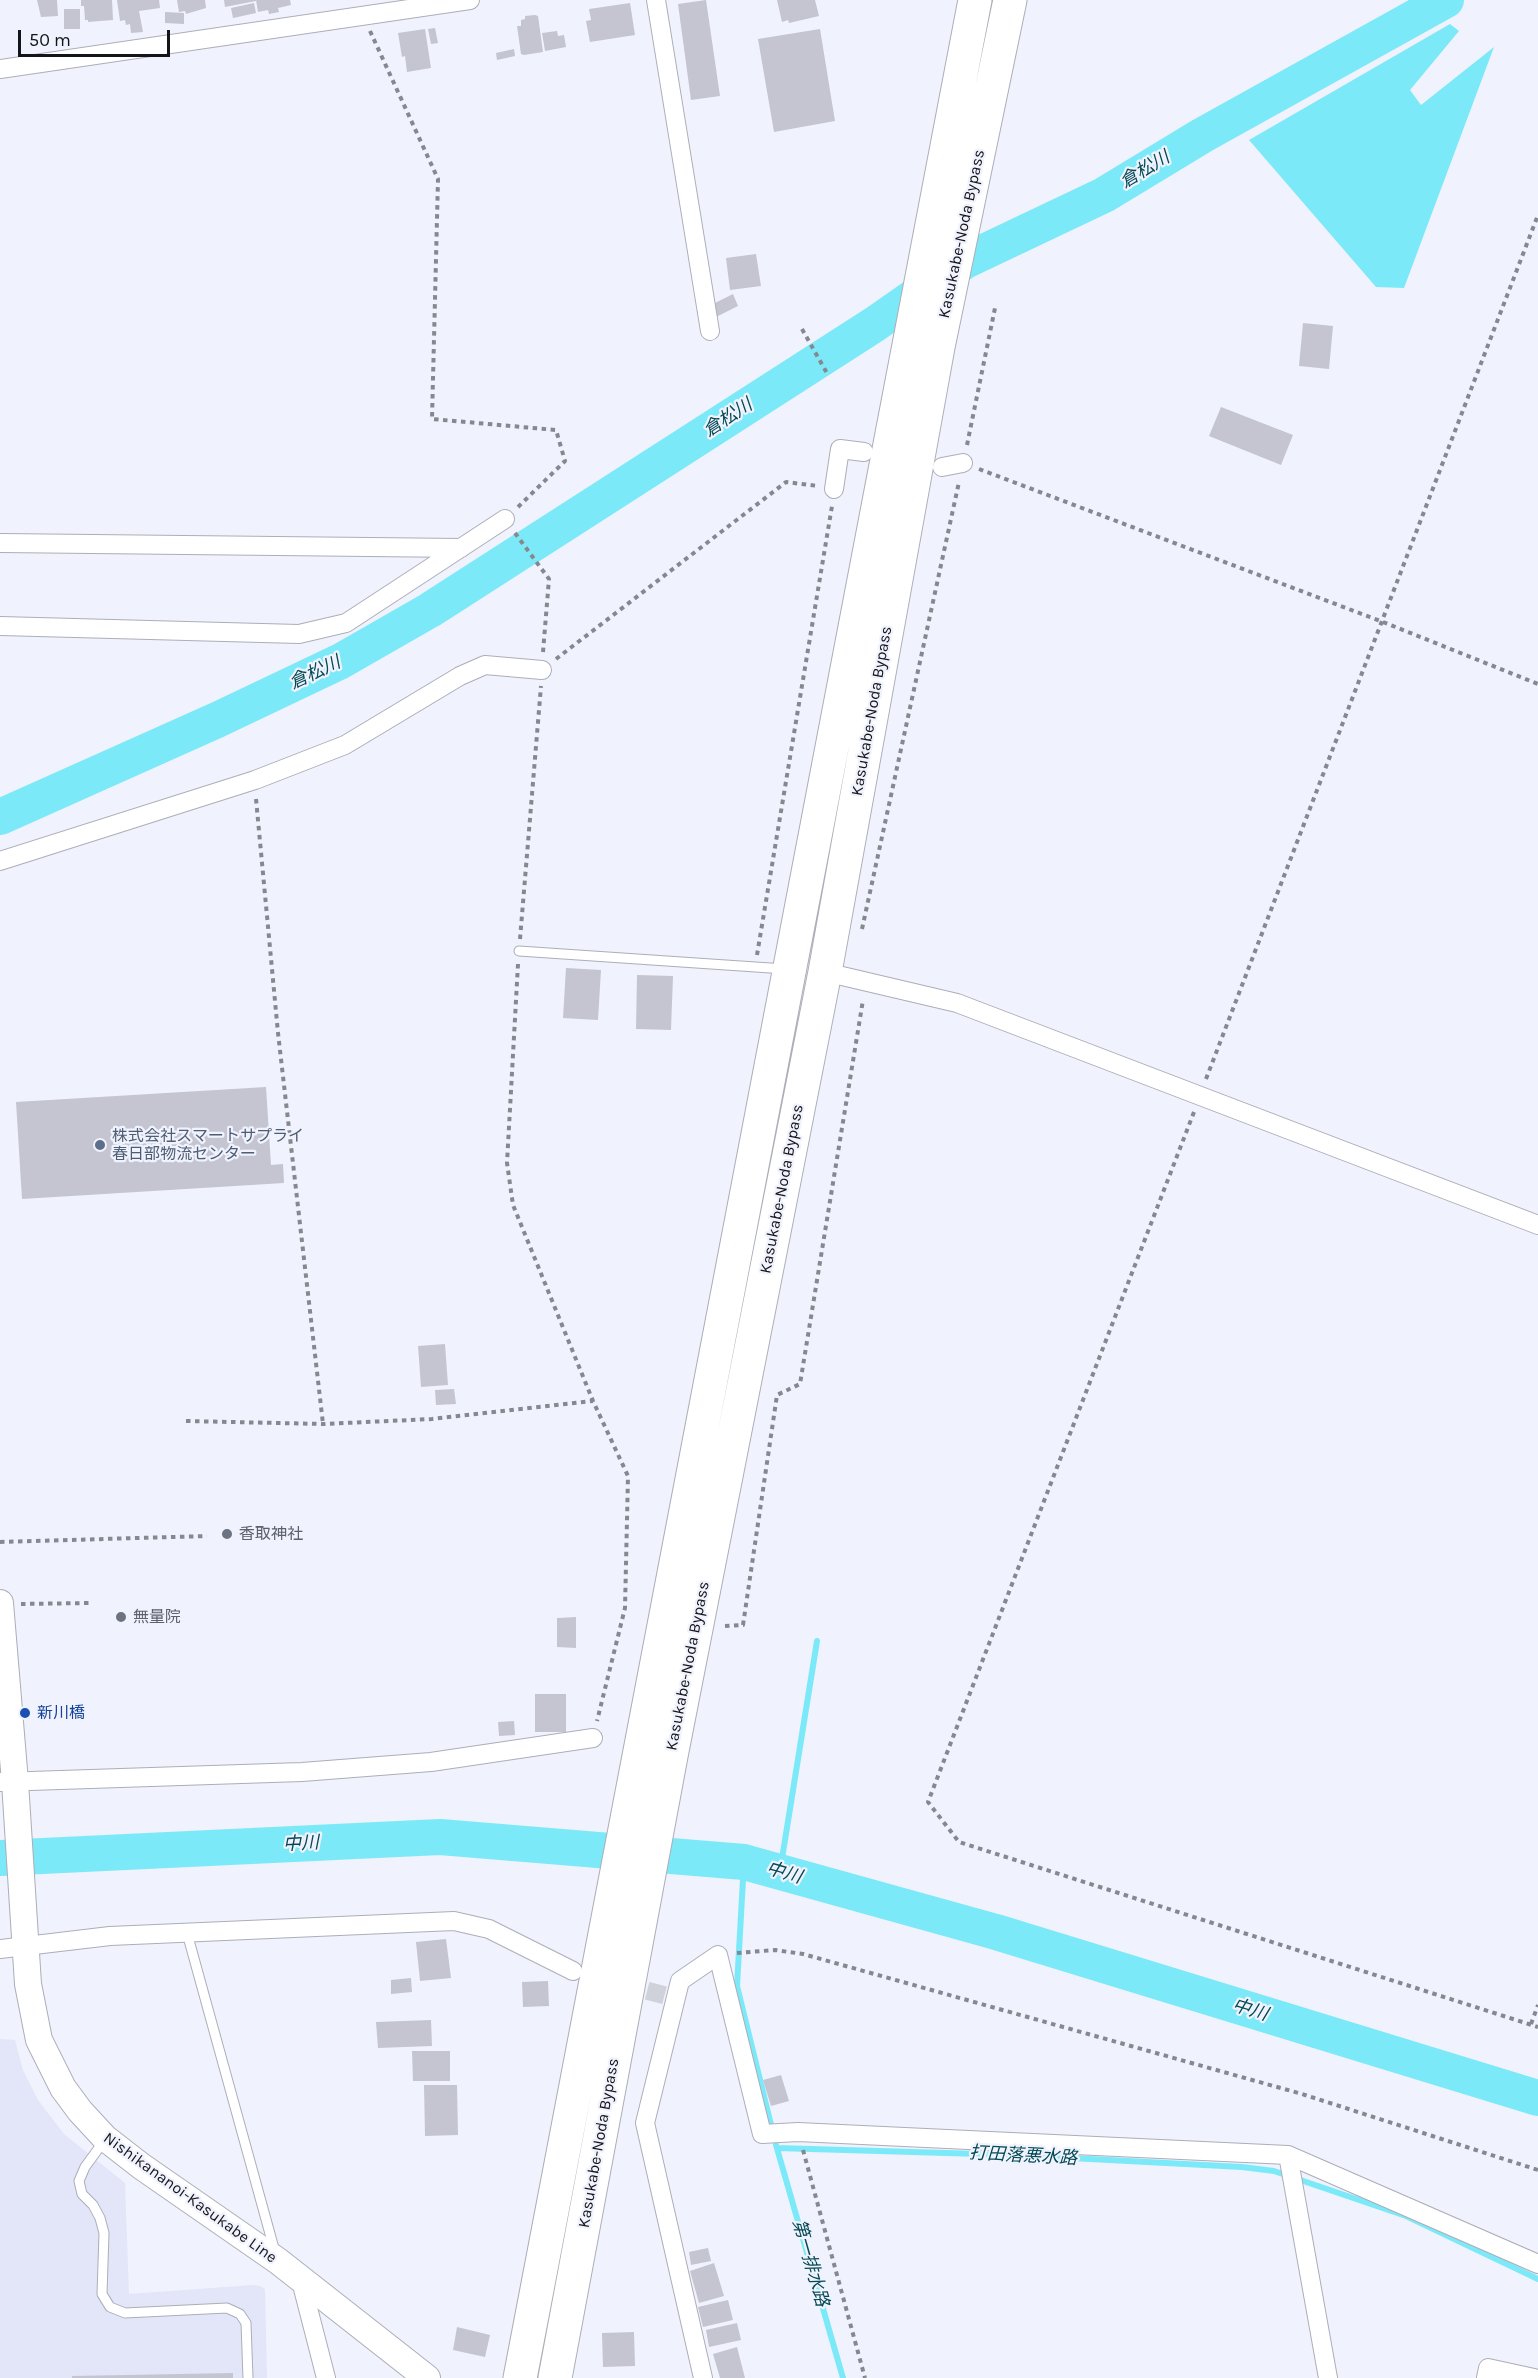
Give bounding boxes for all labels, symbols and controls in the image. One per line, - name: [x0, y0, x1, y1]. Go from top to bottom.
- scale bar: [21, 18, 172, 56]
- text: 50 m: [29, 29, 71, 51]
- water label: 倉松川: [1116, 147, 1174, 193]
- street label: Kasukabe-Noda Bypass: [935, 148, 989, 320]
- water label: 倉松川: [699, 394, 757, 442]
- street label: Kasukabe-Noda Bypass: [848, 625, 896, 797]
- water label: 倉松川: [286, 652, 344, 694]
- street label: Kasukabe-Noda Bypass: [756, 1103, 808, 1275]
- place label: 株式会社スマートサプライ 春日部物流センター: [112, 1126, 304, 1164]
- marker: 株式会社スマートサプライ 春日部物流センター: [93, 1138, 107, 1152]
- place label: 香取神社: [239, 1524, 303, 1544]
- marker: 香取神社: [220, 1527, 234, 1541]
- street label: Kasukabe-Noda Bypass: [662, 1580, 714, 1752]
- place label: 無量院: [133, 1607, 181, 1627]
- marker: 無量院: [114, 1610, 128, 1624]
- place label: 新川橋: [37, 1703, 85, 1723]
- marker: 新川橋: [18, 1706, 32, 1720]
- water label: 中川: [282, 1832, 320, 1856]
- water label: 中川: [764, 1858, 804, 1888]
- water label: 中川: [1230, 1994, 1270, 2026]
- street label: Kasukabe-Noda Bypass: [575, 2057, 623, 2229]
- street label: Nishikananoi-Kasukabe Line: [100, 2129, 280, 2267]
- water label: 打田落悪水路: [969, 2142, 1077, 2170]
- water label: 第一排水路: [787, 2217, 833, 2309]

